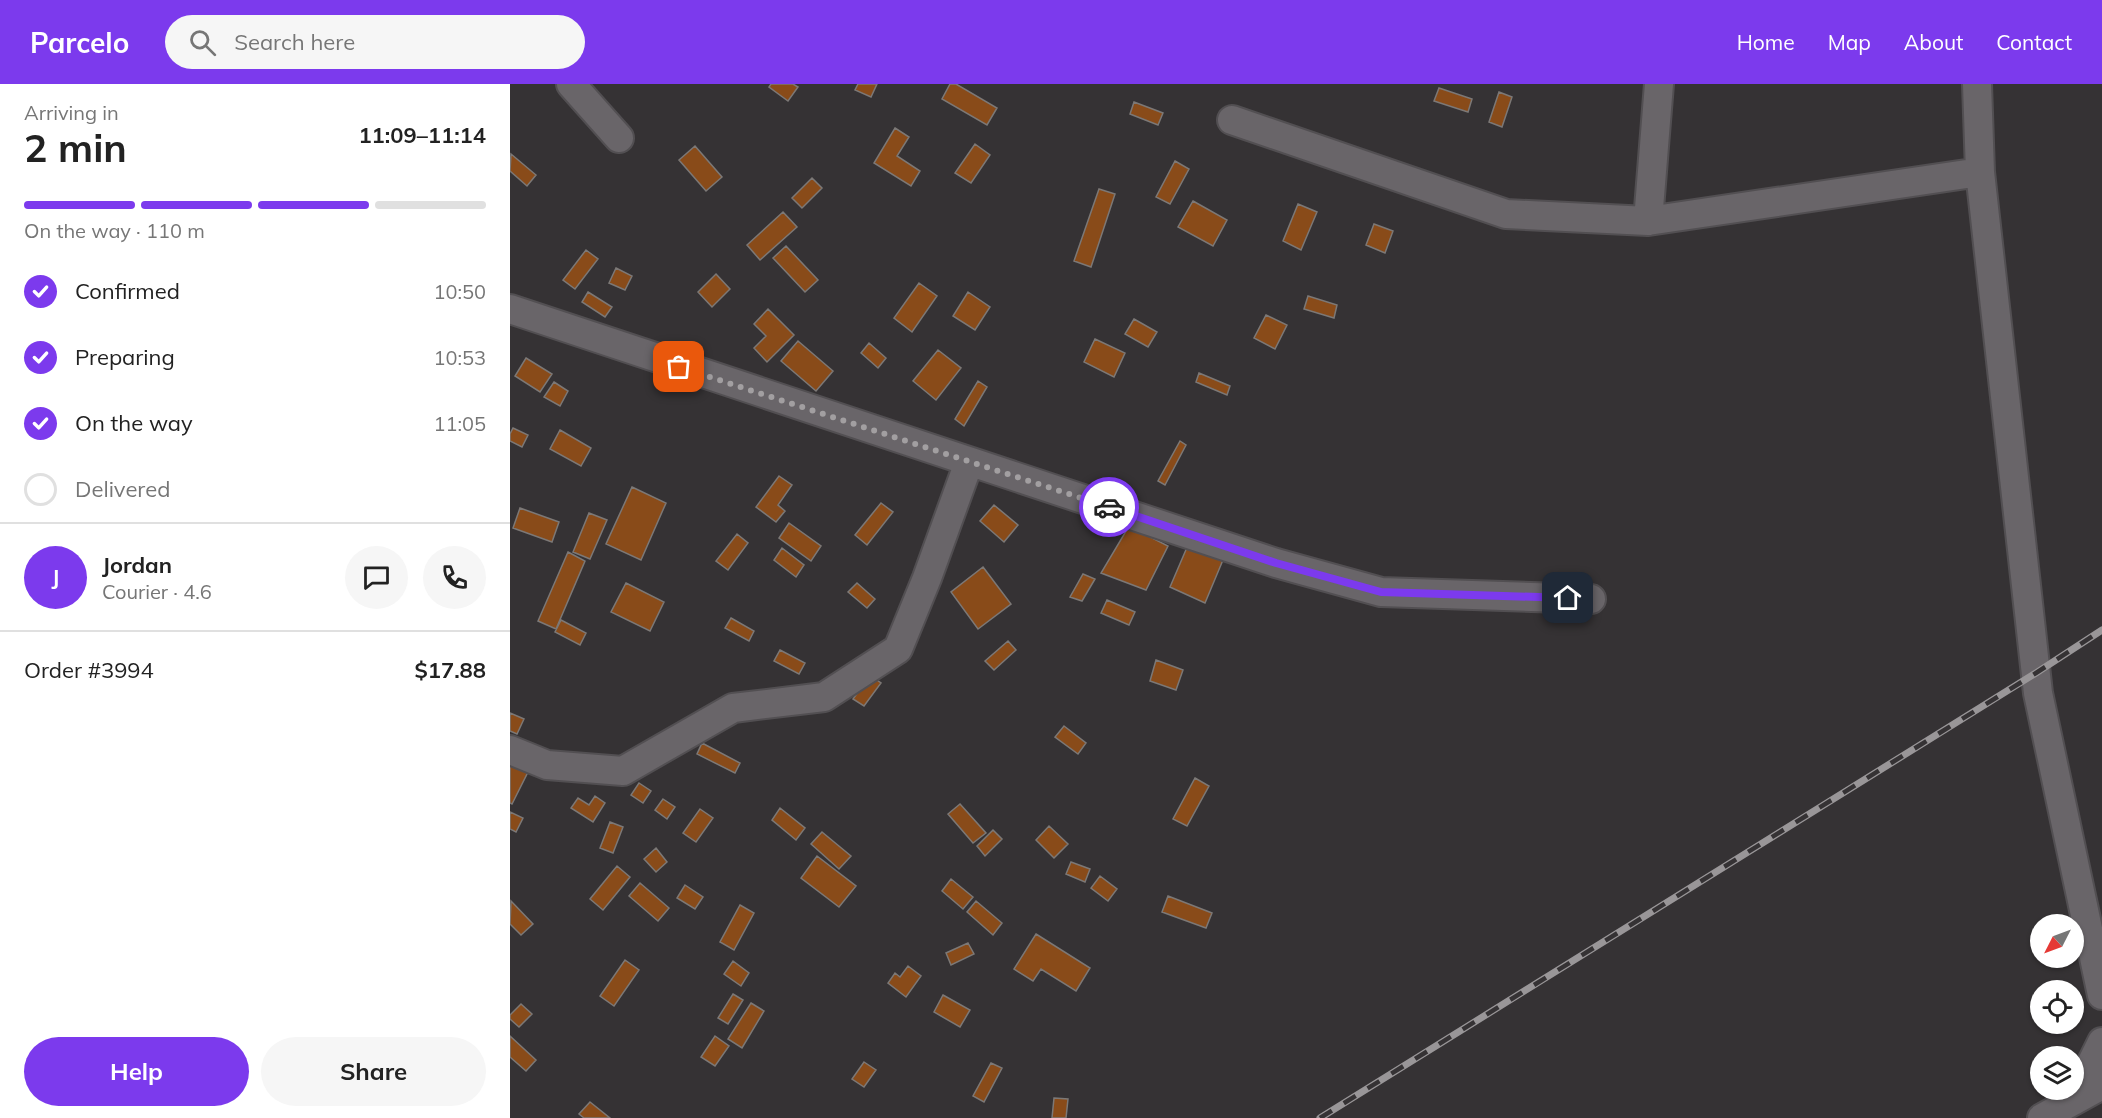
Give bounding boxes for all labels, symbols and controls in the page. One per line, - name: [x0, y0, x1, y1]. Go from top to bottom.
- search box: [165, 15, 585, 69]
- text: Parcelo: [30, 25, 129, 60]
- icon: search: [186, 26, 219, 59]
- text: Search here: [234, 28, 355, 56]
- text: Home: [1737, 29, 1795, 55]
- text: Map: [1828, 29, 1871, 55]
- text: About: [1904, 29, 1963, 55]
- text: Contact: [1996, 29, 2072, 55]
- text: Arriving in: [24, 100, 119, 125]
- text: 11:09–11:14: [358, 121, 486, 149]
- text: 2 min: [24, 123, 127, 172]
- text: On the way · 110 m: [24, 218, 205, 243]
- icon: check: [24, 275, 57, 308]
- text: Confirmed: [75, 277, 180, 305]
- text: 10:50: [433, 279, 486, 304]
- icon: check: [24, 341, 57, 374]
- pin: [653, 341, 704, 392]
- text: Preparing: [75, 343, 175, 371]
- text: 10:53: [433, 345, 486, 370]
- icon: bag: [662, 350, 695, 383]
- icon: check: [24, 407, 57, 440]
- text: On the way: [75, 409, 193, 437]
- text: 11:05: [433, 411, 486, 436]
- text: Delivered: [75, 475, 170, 503]
- courier: [1079, 477, 1139, 537]
- icon: car: [1093, 491, 1126, 524]
- button: chat: [345, 546, 408, 609]
- button: phone: [423, 546, 486, 609]
- text: Jordan: [102, 551, 172, 579]
- text: J: [52, 563, 59, 591]
- pin: [1542, 572, 1593, 623]
- text: Courier · 4.6: [102, 579, 212, 604]
- icon: home: [1551, 581, 1584, 614]
- text: Order #3994: [24, 656, 154, 684]
- text: $17.88: [415, 656, 486, 684]
- north arrow: [2030, 914, 2084, 968]
- map controls: [2030, 914, 2084, 1100]
- button: locate: [2030, 980, 2084, 1034]
- button: Help: [24, 1037, 249, 1106]
- button: Share: [261, 1037, 486, 1106]
- button: layers: [2030, 1046, 2084, 1100]

